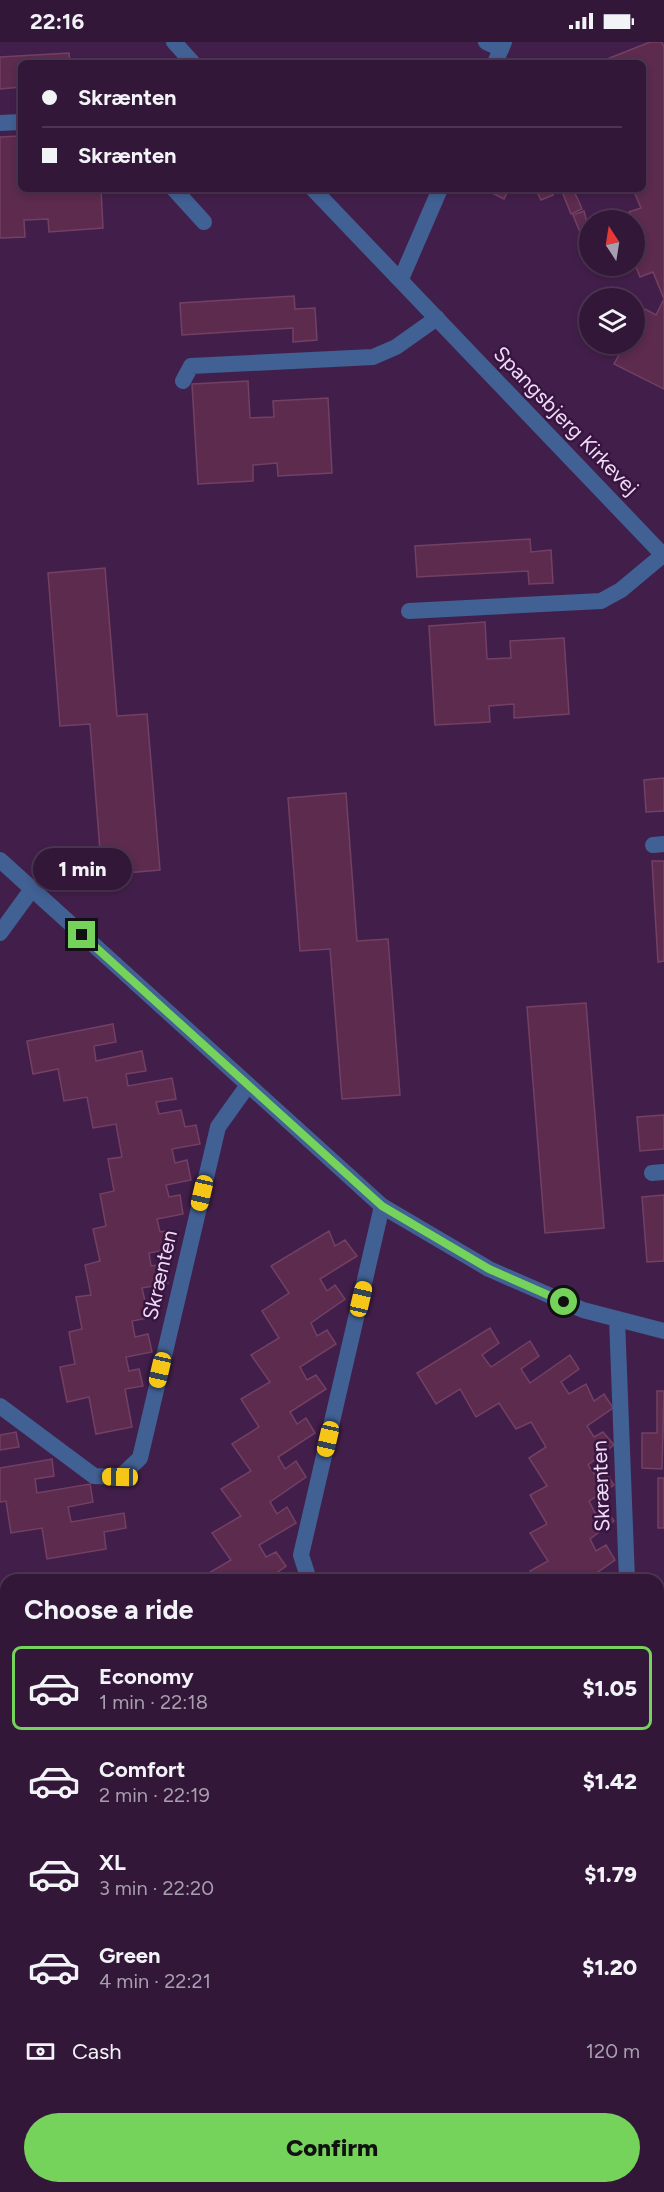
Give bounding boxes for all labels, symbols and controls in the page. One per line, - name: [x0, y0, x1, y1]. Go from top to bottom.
- text: 22:16: [30, 8, 84, 35]
- text: Skrænten: [78, 84, 177, 111]
- text: Skrænten: [78, 142, 177, 169]
- north arrow: [579, 210, 645, 276]
- map controls: [579, 210, 645, 354]
- button: layers: [579, 288, 645, 354]
- street label: Spangsbjerg Kirkevej: [489, 341, 644, 500]
- callout: 1 min: [32, 848, 132, 890]
- text: 1 min: [59, 857, 106, 881]
- route end: [68, 921, 95, 948]
- car: [189, 1173, 215, 1213]
- street label: Skrænten: [137, 1228, 182, 1322]
- car: [348, 1279, 374, 1319]
- route start: [550, 1288, 577, 1315]
- car: [147, 1350, 173, 1390]
- car: [315, 1419, 341, 1459]
- street label: Skrænten: [586, 1440, 615, 1532]
- car: [102, 1468, 138, 1486]
- text: Choose a ride: [24, 1593, 193, 1626]
- icon: car: [27, 1661, 81, 1715]
- text: Economy: [99, 1663, 194, 1690]
- text: $1.05: [582, 1675, 637, 1702]
- text: 1 min · 22:18: [99, 1690, 208, 1714]
- icon: car: [27, 1754, 81, 1808]
- text: Comfort: [99, 1756, 185, 1783]
- text: $1.42: [583, 1768, 637, 1795]
- text: 2 min · 22:19: [99, 1783, 210, 1807]
- icon: car: [27, 1847, 81, 1901]
- text: XL: [99, 1849, 126, 1876]
- text: $1.79: [584, 1861, 637, 1888]
- text: 3 min · 22:20: [99, 1876, 214, 1900]
- icon: car: [27, 1940, 81, 1994]
- text: Green: [99, 1942, 161, 1969]
- text: $1.20: [582, 1954, 637, 1981]
- text: 4 min · 22:21: [99, 1969, 211, 1993]
- icon: cash: [24, 2035, 57, 2068]
- text: Cash: [72, 2038, 122, 2065]
- text: 120 m: [586, 2039, 640, 2063]
- button: Confirm: [24, 2113, 640, 2182]

